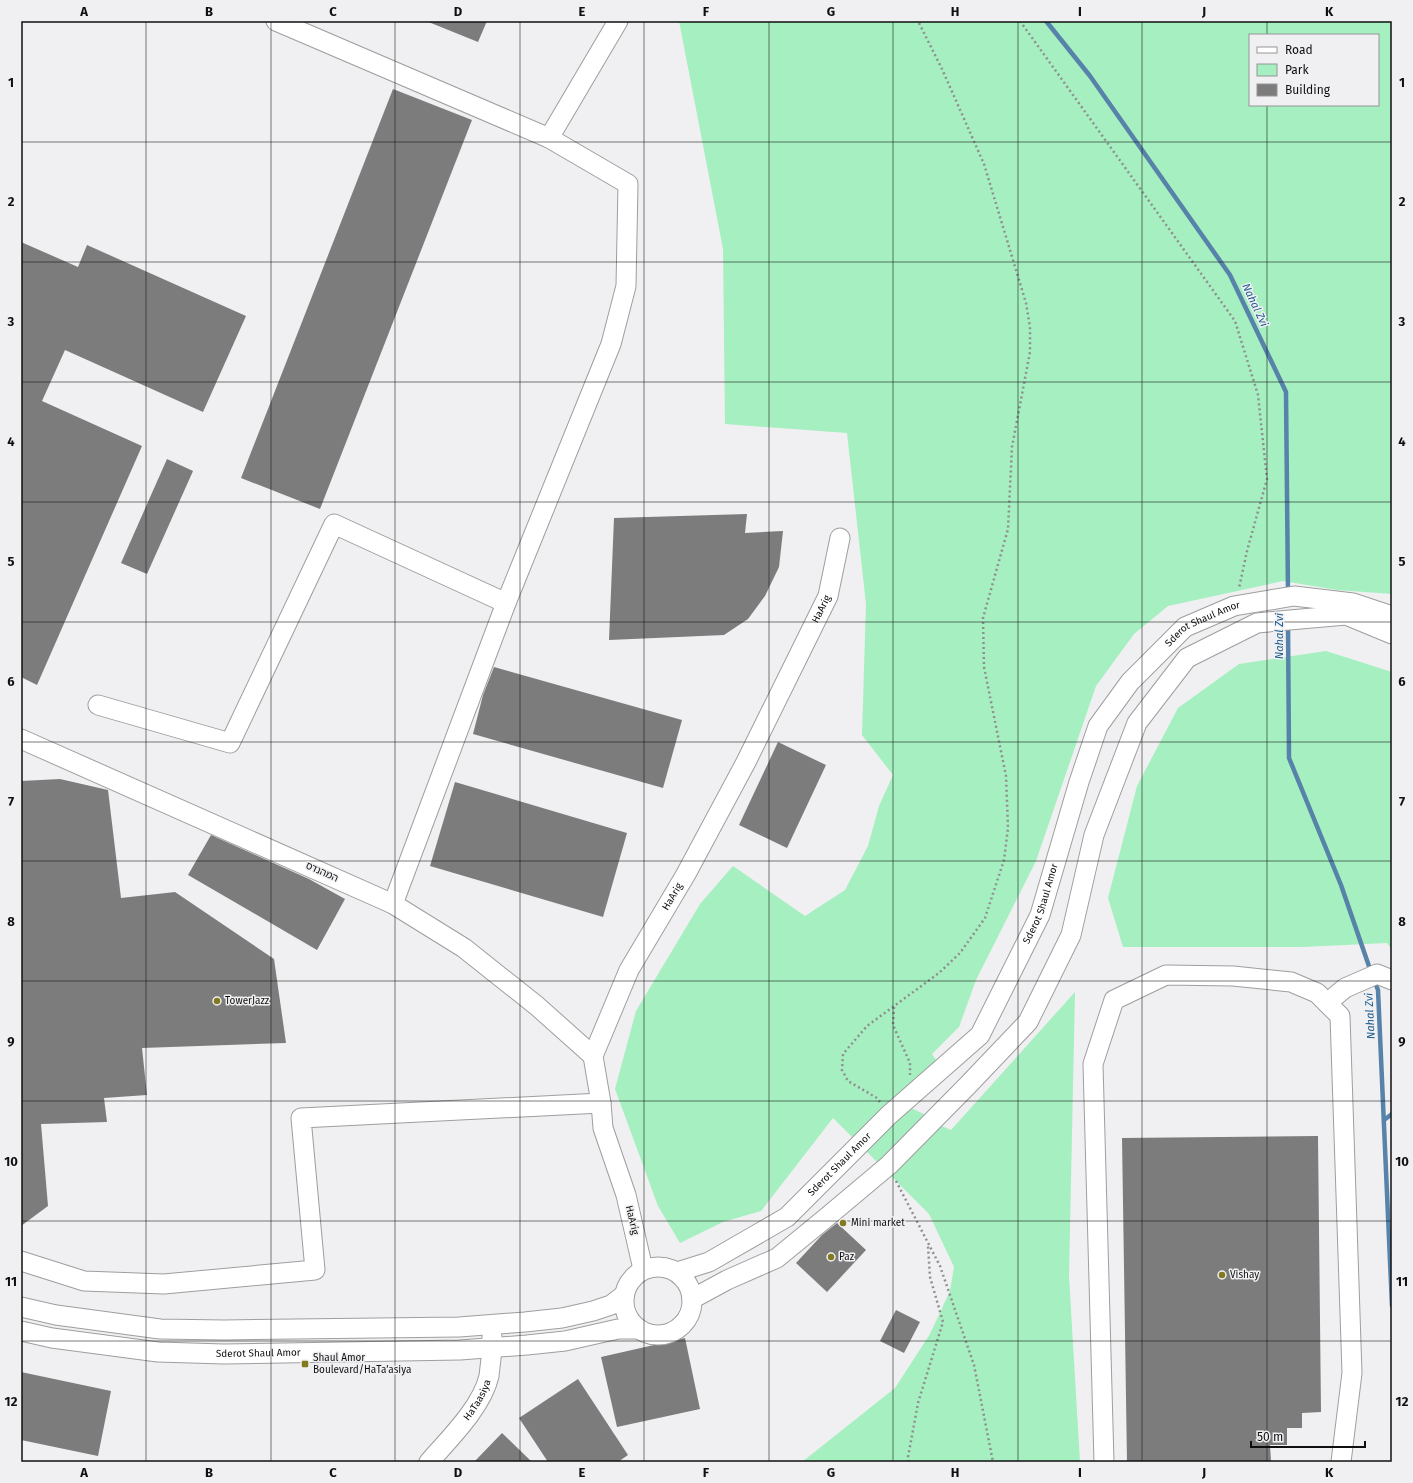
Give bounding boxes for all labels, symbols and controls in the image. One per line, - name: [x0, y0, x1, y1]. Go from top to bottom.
- text: A: [79, 4, 88, 19]
- text: B: [205, 4, 213, 19]
- text: C: [329, 4, 337, 19]
- text: D: [454, 4, 463, 19]
- text: E: [579, 4, 586, 19]
- text: F: [703, 4, 710, 19]
- text: G: [827, 4, 835, 19]
- text: H: [951, 4, 959, 19]
- text: I: [1078, 4, 1082, 19]
- text: J: [1201, 4, 1206, 19]
- text: K: [1325, 4, 1334, 19]
- legend: [1249, 34, 1379, 106]
- text: Road: [1285, 43, 1313, 57]
- text: Park: [1285, 63, 1309, 77]
- text: 1: [8, 75, 14, 90]
- text: 1: [1399, 75, 1405, 90]
- text: Building: [1285, 83, 1331, 97]
- text: 2: [8, 194, 15, 209]
- text: 2: [1399, 194, 1406, 209]
- water label: Nahal Zvi: [1239, 281, 1271, 329]
- text: 3: [7, 314, 15, 329]
- text: 3: [1398, 314, 1406, 329]
- text: 4: [7, 434, 15, 449]
- text: 4: [1398, 434, 1406, 449]
- text: 5: [8, 554, 15, 569]
- text: 5: [1399, 554, 1406, 569]
- street label: HaArig: [810, 592, 834, 625]
- street label: Sderot Shaul Amor: [1163, 599, 1241, 649]
- water label: Nahal Zvi: [1273, 613, 1286, 659]
- text: 6: [7, 674, 15, 689]
- text: 6: [1398, 674, 1406, 689]
- text: 7: [8, 794, 14, 809]
- text: 7: [1399, 794, 1405, 809]
- street label: המהנדס: [304, 860, 340, 884]
- street label: Sderot Shaul Amor: [1021, 862, 1061, 946]
- street label: HaArig: [660, 880, 686, 913]
- text: 8: [7, 914, 15, 929]
- text: 8: [1398, 914, 1406, 929]
- water label: Nahal Zvi: [1362, 993, 1378, 1039]
- place label: TowerJazz: [225, 995, 270, 1007]
- marker: TowerJazz: [212, 996, 222, 1006]
- text: 9: [7, 1034, 15, 1049]
- text: 9: [1398, 1034, 1406, 1049]
- street label: Sderot Shaul Amor: [805, 1130, 874, 1199]
- text: 10: [4, 1154, 18, 1169]
- text: 10: [1395, 1154, 1409, 1169]
- street label: HaArig: [623, 1204, 641, 1237]
- place label: Mini market: [851, 1217, 905, 1229]
- marker: Mini market: [838, 1218, 848, 1228]
- place label: Paz: [839, 1251, 855, 1263]
- marker: Paz: [826, 1252, 836, 1262]
- place label: Vishay: [1230, 1269, 1259, 1281]
- marker: Vishay: [1217, 1270, 1227, 1280]
- text: 11: [5, 1274, 17, 1289]
- text: 11: [1396, 1274, 1408, 1289]
- street label: Sderot Shaul Amor: [216, 1347, 301, 1360]
- place label: Shaul Amor Boulevard/HaTa’asiya: [313, 1352, 411, 1376]
- marker: Shaul Amor Boulevard/HaTa’asiya: [300, 1359, 310, 1369]
- street label: HaTaasiya: [461, 1378, 494, 1423]
- text: 12: [5, 1394, 18, 1409]
- text: 12: [1396, 1394, 1409, 1409]
- scale bar: [1251, 1423, 1365, 1449]
- text: 50 m: [1257, 1430, 1283, 1444]
- text: A: [79, 1465, 88, 1480]
- text: B: [205, 1465, 213, 1480]
- text: C: [329, 1465, 337, 1480]
- text: D: [454, 1465, 463, 1480]
- text: E: [579, 1465, 586, 1480]
- text: F: [703, 1465, 710, 1480]
- text: G: [827, 1465, 835, 1480]
- text: H: [951, 1465, 959, 1480]
- text: I: [1078, 1465, 1082, 1480]
- text: J: [1201, 1465, 1206, 1480]
- text: K: [1325, 1465, 1334, 1480]

